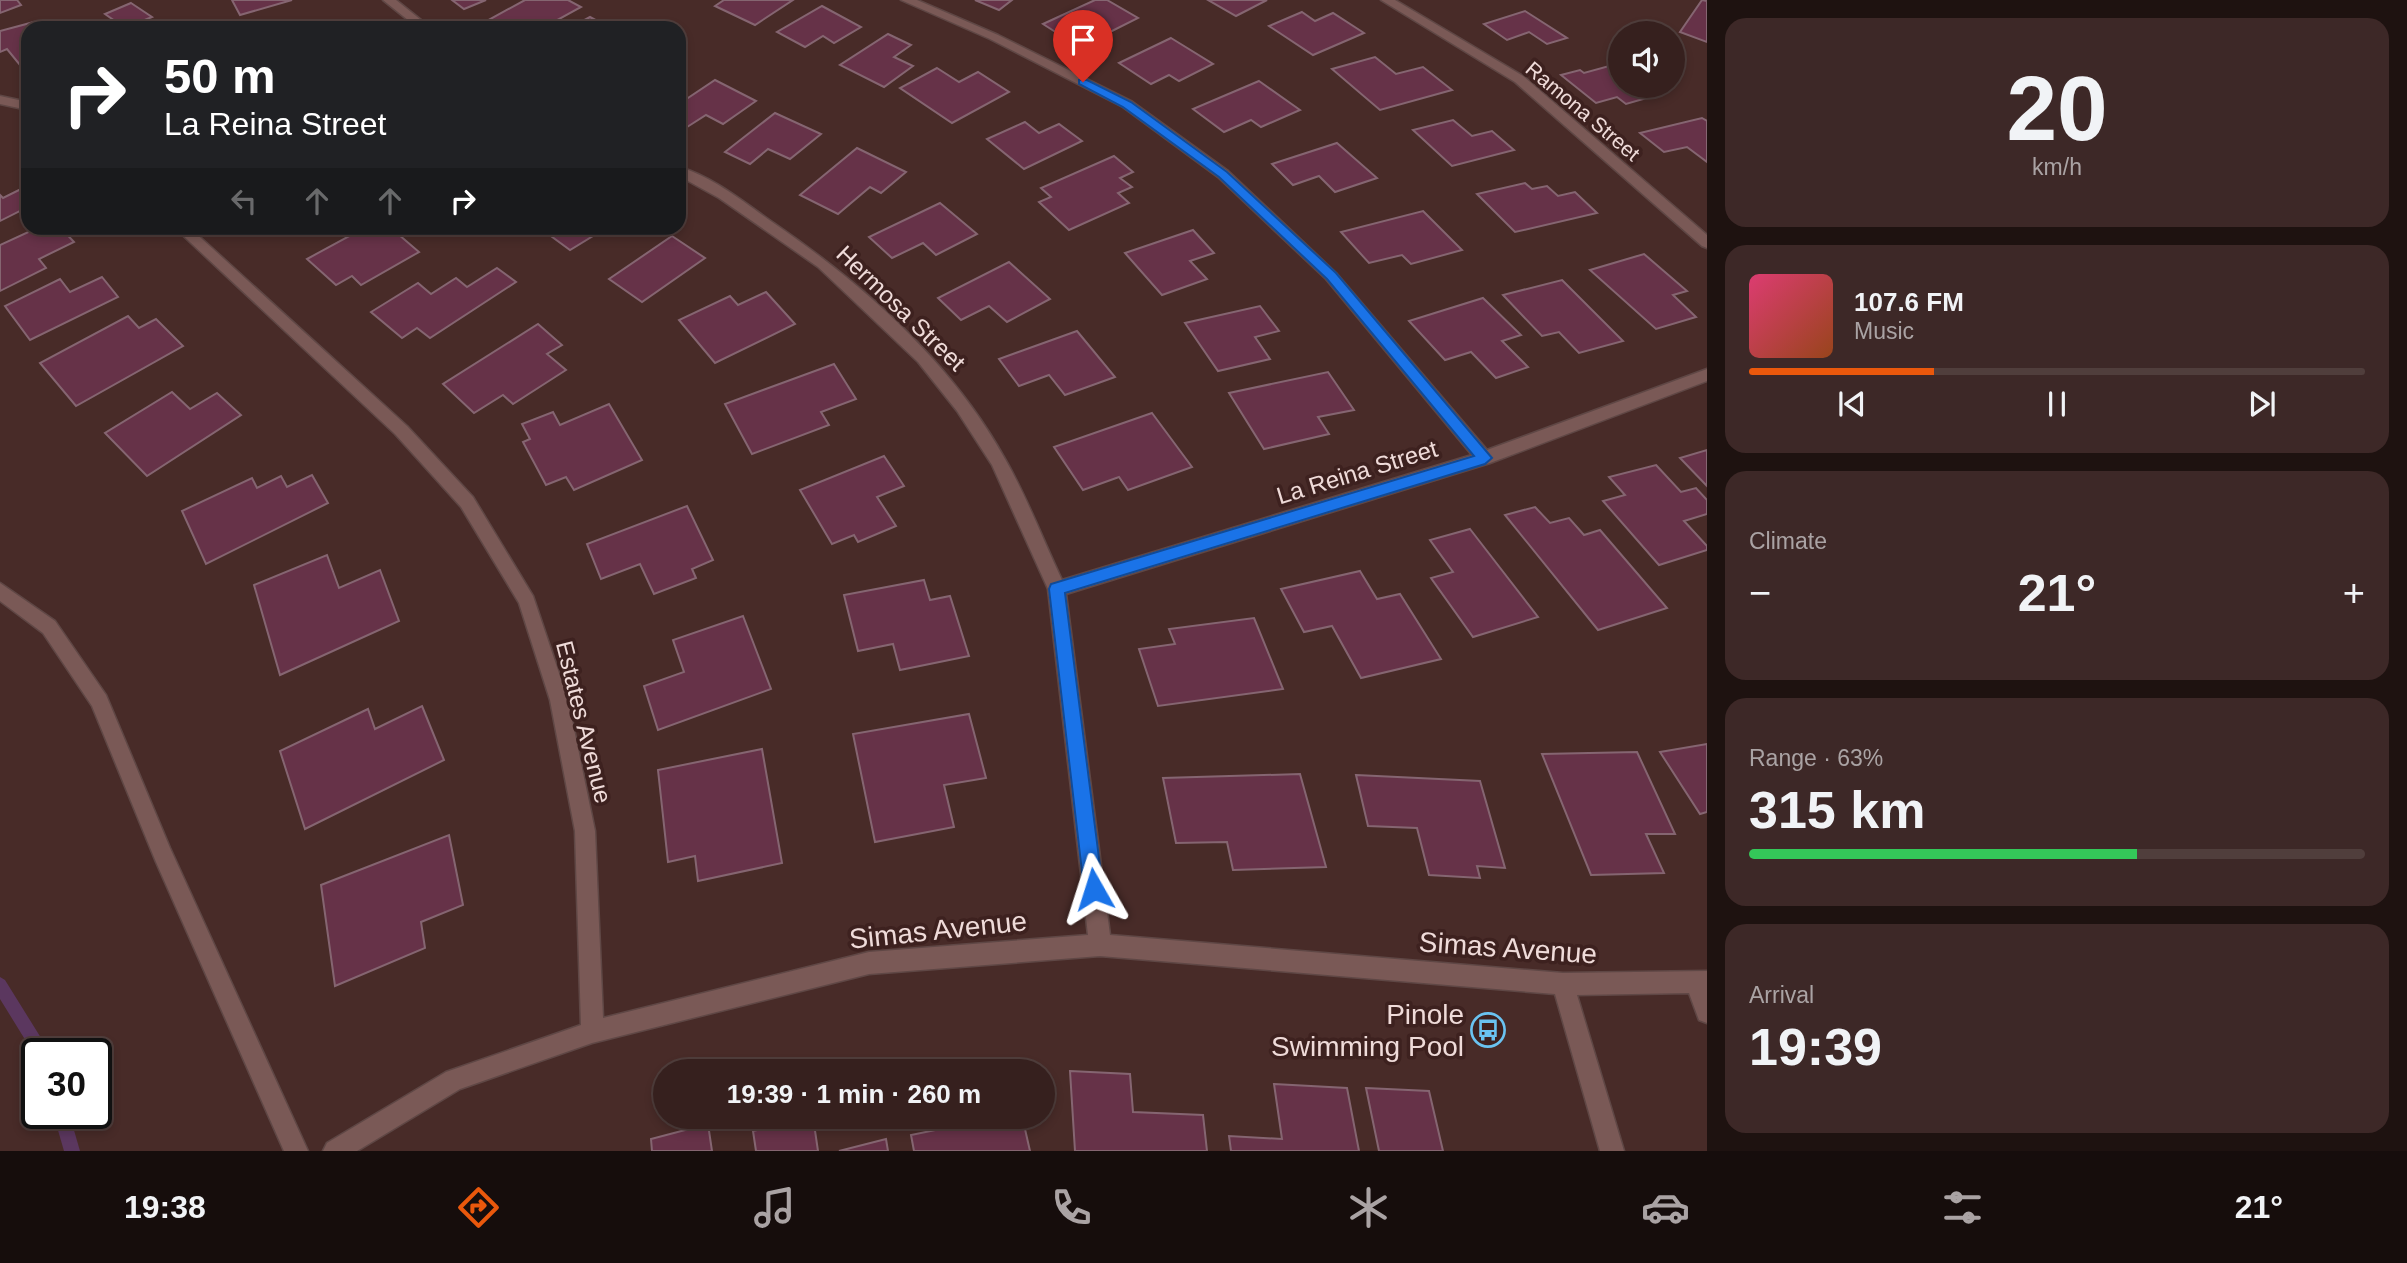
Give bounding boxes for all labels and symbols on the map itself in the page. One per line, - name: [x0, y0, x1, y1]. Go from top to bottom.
- pin: [1053, 10, 1113, 82]
- street label: Ramona Street: [1522, 57, 1645, 165]
- street label: Hermosa Street: [831, 240, 971, 376]
- street label: La Reina Street: [1273, 435, 1441, 509]
- street label: Estates Avenue: [551, 638, 617, 806]
- position arrow: [1057, 852, 1131, 926]
- street label: Simas Avenue: [848, 905, 1028, 955]
- street label: Simas Avenue: [1418, 926, 1598, 970]
- place label: Pinole Swimming Pool: [1271, 999, 1464, 1062]
- bus stop icon: Pinole Swimming Pool: [1469, 1011, 1507, 1049]
- speed limit sign: 30: [21, 1038, 112, 1129]

